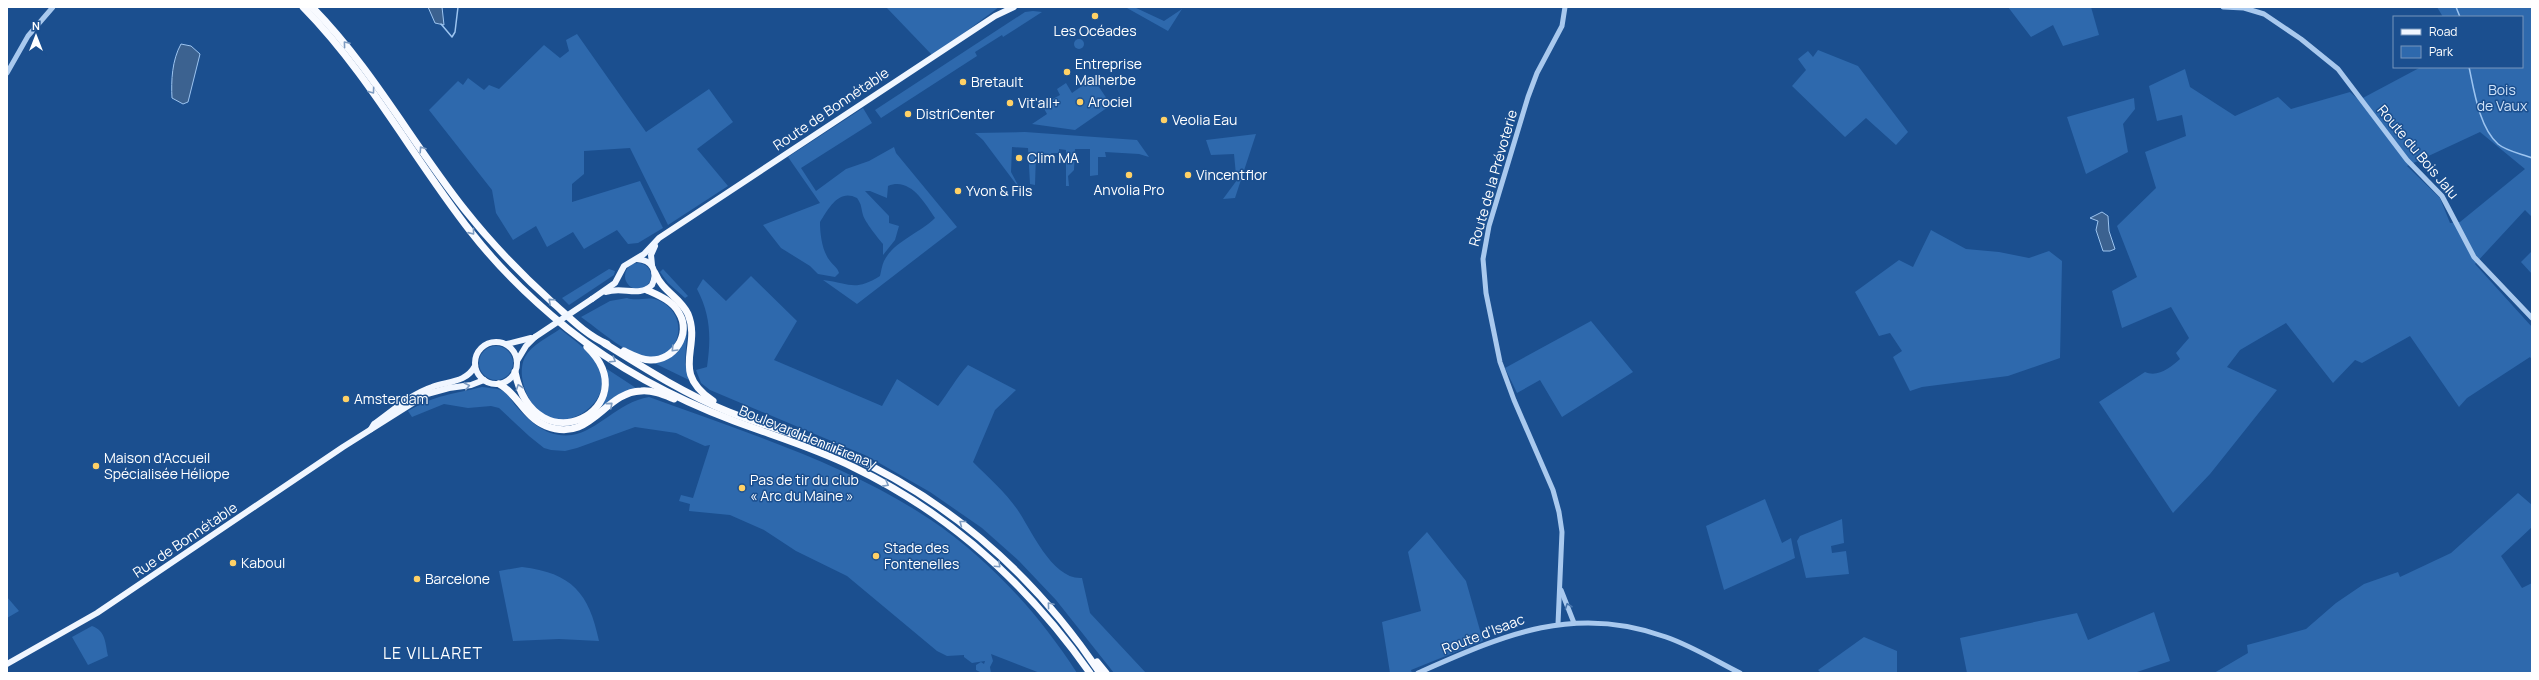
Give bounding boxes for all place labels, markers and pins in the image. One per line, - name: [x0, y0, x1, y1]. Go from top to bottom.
- marker: Les Océades: [1090, 11, 1100, 21]
- place label: Les Océades: [1053, 21, 1137, 40]
- place label: Entreprise Malherbe: [1075, 54, 1142, 89]
- marker: Entreprise Malherbe: [1062, 67, 1072, 77]
- place label: Bretault: [971, 72, 1024, 91]
- marker: Bretault: [958, 77, 968, 87]
- place label: Arociel: [1088, 92, 1132, 111]
- place label: Vit'all+: [1018, 93, 1060, 112]
- marker: Arociel: [1075, 97, 1085, 107]
- marker: Vit'all+: [1005, 98, 1015, 108]
- place label: DistriCenter: [916, 104, 995, 123]
- marker: DistriCenter: [903, 109, 913, 119]
- place label: Veolia Eau: [1172, 110, 1237, 129]
- marker: Veolia Eau: [1159, 115, 1169, 125]
- place label: Clim MA: [1027, 148, 1079, 167]
- marker: Clim MA: [1014, 153, 1024, 163]
- place label: Vincentflor: [1196, 165, 1267, 184]
- marker: Anvolia Pro: [1124, 170, 1134, 180]
- marker: Vincentflor: [1183, 170, 1193, 180]
- place label: Anvolia Pro: [1093, 180, 1165, 199]
- place label: Yvon & Fils: [966, 181, 1032, 200]
- marker: Yvon & Fils: [953, 186, 963, 196]
- place label: Amsterdam: [354, 389, 429, 408]
- marker: Amsterdam: [341, 394, 351, 404]
- place label: Maison d'Accueil Spécialisée Héliope: [104, 448, 230, 483]
- marker: Maison d'Accueil Spécialisée Héliope: [91, 461, 101, 471]
- place label: Pas de tir du club « Arc du Maine »: [750, 470, 859, 505]
- marker: Pas de tir du club « Arc du Maine »: [737, 483, 747, 493]
- place label: Stade des Fontenelles: [884, 538, 959, 573]
- marker: Stade des Fontenelles: [871, 551, 881, 561]
- place label: Kaboul: [241, 553, 285, 572]
- marker: Kaboul: [228, 558, 238, 568]
- place label: Barcelone: [425, 569, 490, 588]
- marker: Barcelone: [412, 574, 422, 584]

